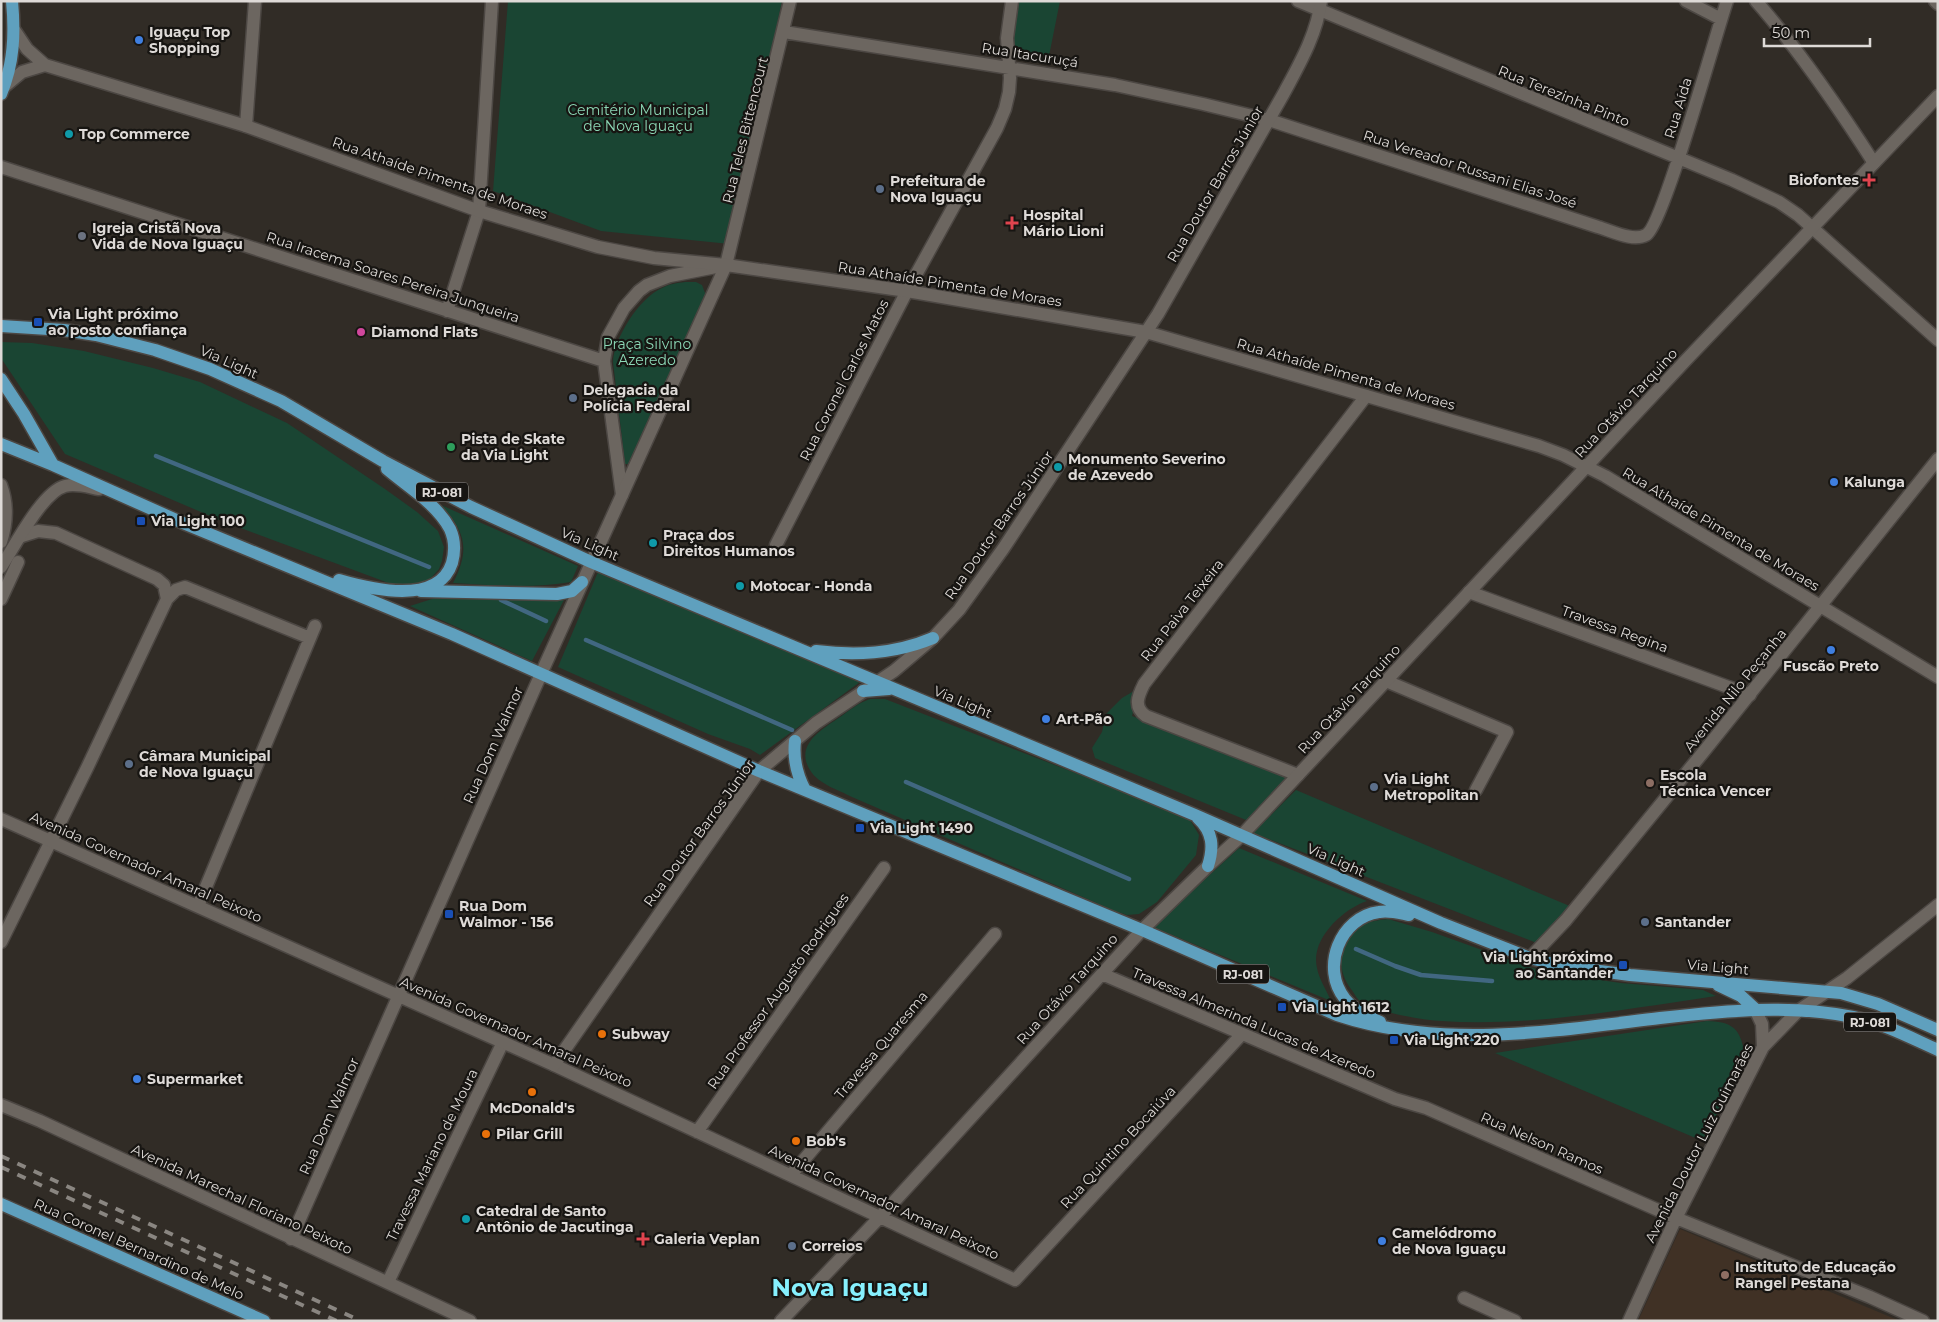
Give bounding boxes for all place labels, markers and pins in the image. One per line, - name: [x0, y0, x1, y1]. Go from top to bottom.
- place label: Iguaçu Top Shopping: [149, 23, 231, 57]
- marker: Iguaçu Top Shopping: [133, 34, 145, 46]
- place label: Top Commerce: [79, 125, 190, 143]
- marker: Top Commerce: [63, 128, 75, 140]
- place label: Biofontes: [1789, 171, 1860, 189]
- place label: Prefeitura de Nova Iguaçu: [890, 172, 986, 206]
- marker: Biofontes: [1863, 174, 1875, 186]
- marker: Prefeitura de Nova Iguaçu: [874, 183, 886, 195]
- place label: Hospital Mário Lioni: [1023, 206, 1104, 240]
- marker: Hospital Mário Lioni: [1005, 216, 1019, 230]
- place label: Igreja Cristã Nova Vida de Nova Iguaçu: [91, 219, 243, 253]
- marker: Igreja Cristã Nova Vida de Nova Iguaçu: [76, 230, 88, 242]
- place label: Via Light próximo ao posto confiança: [47, 305, 187, 339]
- marker: Via Light próximo ao posto confiança: [32, 316, 44, 328]
- place label: Diamond Flats: [371, 323, 479, 341]
- marker: Diamond Flats: [355, 326, 367, 338]
- place label: Delegacia da Polícia Federal: [583, 381, 690, 415]
- marker: Delegacia da Polícia Federal: [567, 392, 579, 404]
- place label: Pista de Skate da Via Light: [461, 430, 565, 464]
- marker: Pista de Skate da Via Light: [445, 441, 457, 453]
- place label: Monumento Severino de Azevedo: [1068, 450, 1226, 484]
- marker: Monumento Severino de Azevedo: [1052, 461, 1064, 473]
- place label: Kalunga: [1844, 473, 1905, 491]
- marker: Kalunga: [1828, 476, 1840, 488]
- place label: Via Light 100: [150, 512, 245, 530]
- marker: Via Light 100: [135, 515, 147, 527]
- place label: Praça dos Direitos Humanos: [663, 526, 795, 560]
- marker: Praça dos Direitos Humanos: [647, 537, 659, 549]
- place label: Motocar - Honda: [750, 577, 872, 595]
- marker: Motocar - Honda: [734, 580, 746, 592]
- marker: Fuscão Preto: [1825, 644, 1837, 656]
- place label: Fuscão Preto: [1783, 657, 1879, 675]
- place label: Art-Pão: [1055, 710, 1112, 728]
- marker: Art-Pão: [1040, 713, 1052, 725]
- place label: Câmara Municipal de Nova Iguaçu: [139, 747, 271, 781]
- marker: Câmara Municipal de Nova Iguaçu: [123, 758, 135, 770]
- place label: Escola Técnica Vencer: [1660, 766, 1771, 800]
- place label: Via Light Metropolitan: [1383, 770, 1479, 804]
- marker: Escola Técnica Vencer: [1644, 777, 1656, 789]
- marker: Via Light Metropolitan: [1368, 781, 1380, 793]
- place label: Via Light 1490: [869, 819, 973, 837]
- marker: Via Light 1490: [854, 822, 866, 834]
- place label: Rua Dom Walmor - 156: [459, 897, 553, 931]
- marker: Rua Dom Walmor - 156: [443, 908, 455, 920]
- place label: Santander: [1655, 913, 1731, 931]
- marker: Santander: [1639, 916, 1651, 928]
- place label: Via Light próximo ao Santander: [1482, 948, 1613, 982]
- marker: Via Light próximo ao Santander: [1617, 959, 1629, 971]
- place label: Via Light 1612: [1291, 998, 1390, 1016]
- marker: Via Light 1612: [1276, 1001, 1288, 1013]
- place label: Subway: [612, 1025, 670, 1043]
- marker: Subway: [596, 1028, 608, 1040]
- place label: Via Light 220: [1403, 1031, 1499, 1049]
- marker: Via Light 220: [1388, 1034, 1400, 1046]
- place label: Supermarket: [147, 1070, 243, 1088]
- marker: Supermarket: [131, 1073, 143, 1085]
- marker: McDonald's: [526, 1086, 538, 1098]
- place label: McDonald's: [489, 1099, 575, 1117]
- place label: Pilar Grill: [496, 1125, 563, 1143]
- marker: Pilar Grill: [480, 1128, 492, 1140]
- place label: Bob's: [806, 1132, 847, 1150]
- marker: Bob's: [790, 1135, 802, 1147]
- place label: Catedral de Santo Antônio de Jacutinga: [475, 1202, 634, 1236]
- marker: Catedral de Santo Antônio de Jacutinga: [460, 1213, 472, 1225]
- place label: Camelódromo de Nova Iguaçu: [1392, 1224, 1506, 1258]
- place label: Galeria Veplan: [654, 1230, 760, 1248]
- marker: Galeria Veplan: [636, 1232, 650, 1246]
- marker: Camelódromo de Nova Iguaçu: [1376, 1235, 1388, 1247]
- place label: Correios: [802, 1237, 863, 1255]
- marker: Correios: [786, 1240, 798, 1252]
- place label: Instituto de Educação Rangel Pestana: [1735, 1258, 1896, 1292]
- marker: Instituto de Educação Rangel Pestana: [1719, 1269, 1731, 1281]

